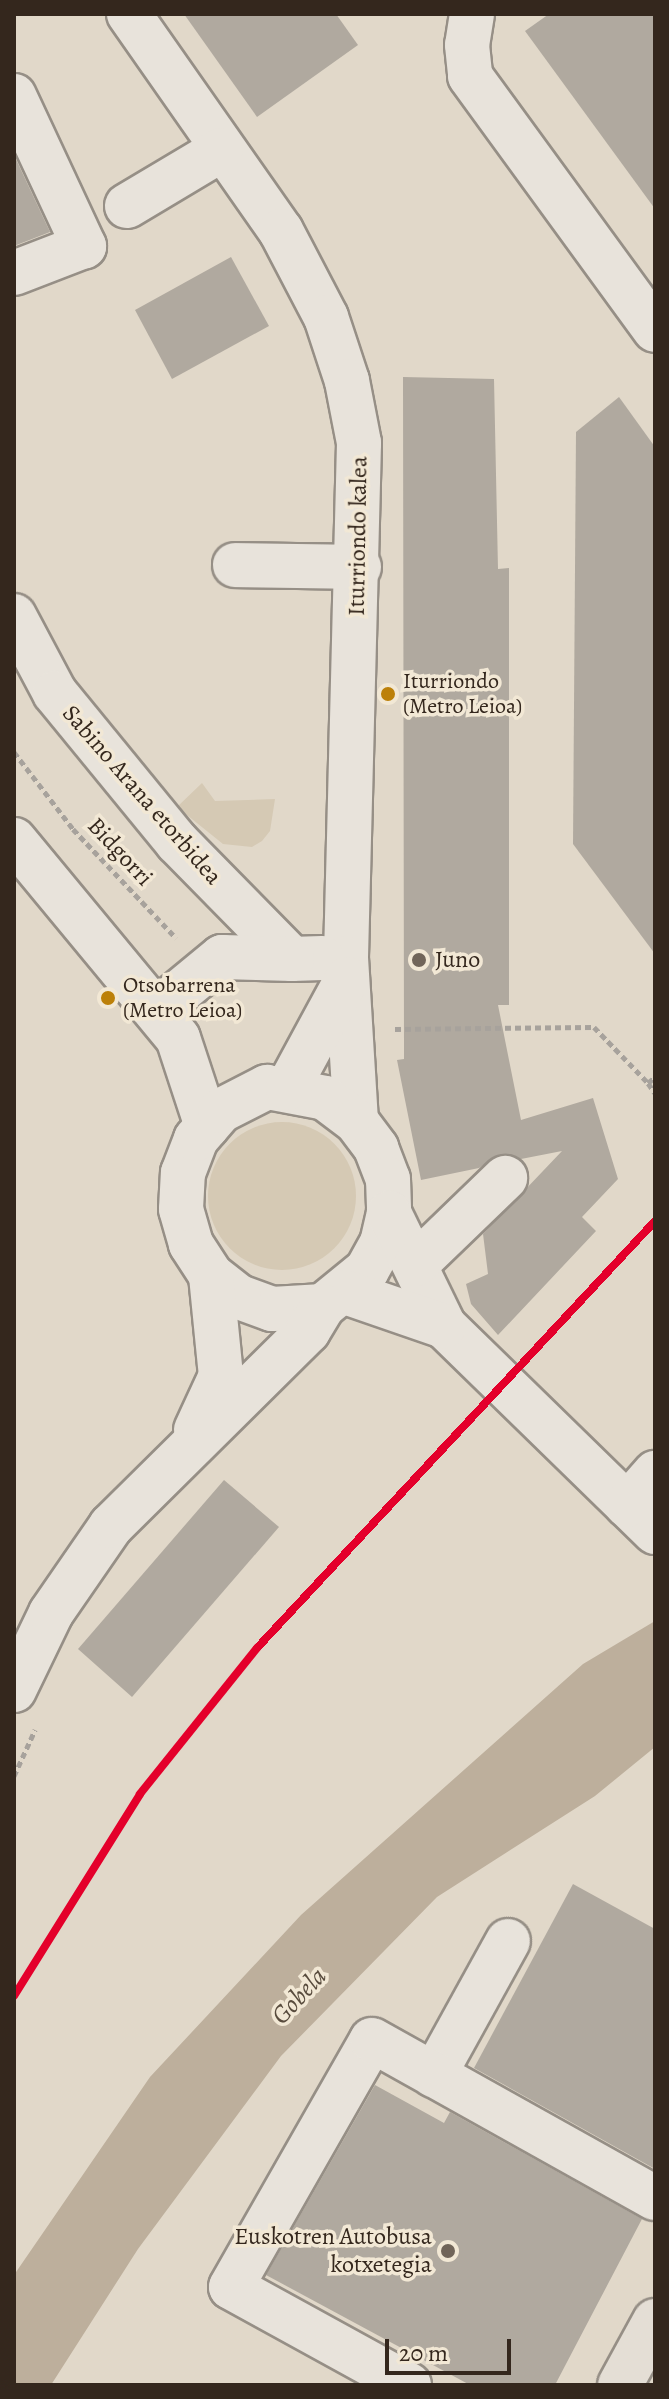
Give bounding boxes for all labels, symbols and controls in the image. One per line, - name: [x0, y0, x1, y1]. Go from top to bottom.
- street label: Iturriondo kalea: [342, 456, 374, 616]
- place label: Iturriondo (Metro Leioa): [403, 668, 522, 720]
- marker: Iturriondo (Metro Leioa): [380, 686, 396, 702]
- street label: Sabino Arana etorbidea: [56, 699, 228, 891]
- street label: Bidgorri: [81, 812, 159, 892]
- place label: Juno: [435, 946, 480, 974]
- marker: Juno: [410, 951, 428, 969]
- place label: Otsobarrena (Metro Leioa): [123, 972, 242, 1024]
- marker: Otsobarrena (Metro Leioa): [100, 990, 116, 1006]
- water label: Gobela: [265, 1961, 333, 2031]
- place label: Euskotren Autobusa kotxetegia: [234, 2223, 432, 2279]
- marker: Euskotren Autobusa kotxetegia: [439, 2242, 457, 2260]
- scale bar: [389, 2323, 515, 2373]
- text: 20 m: [399, 2337, 448, 2369]

